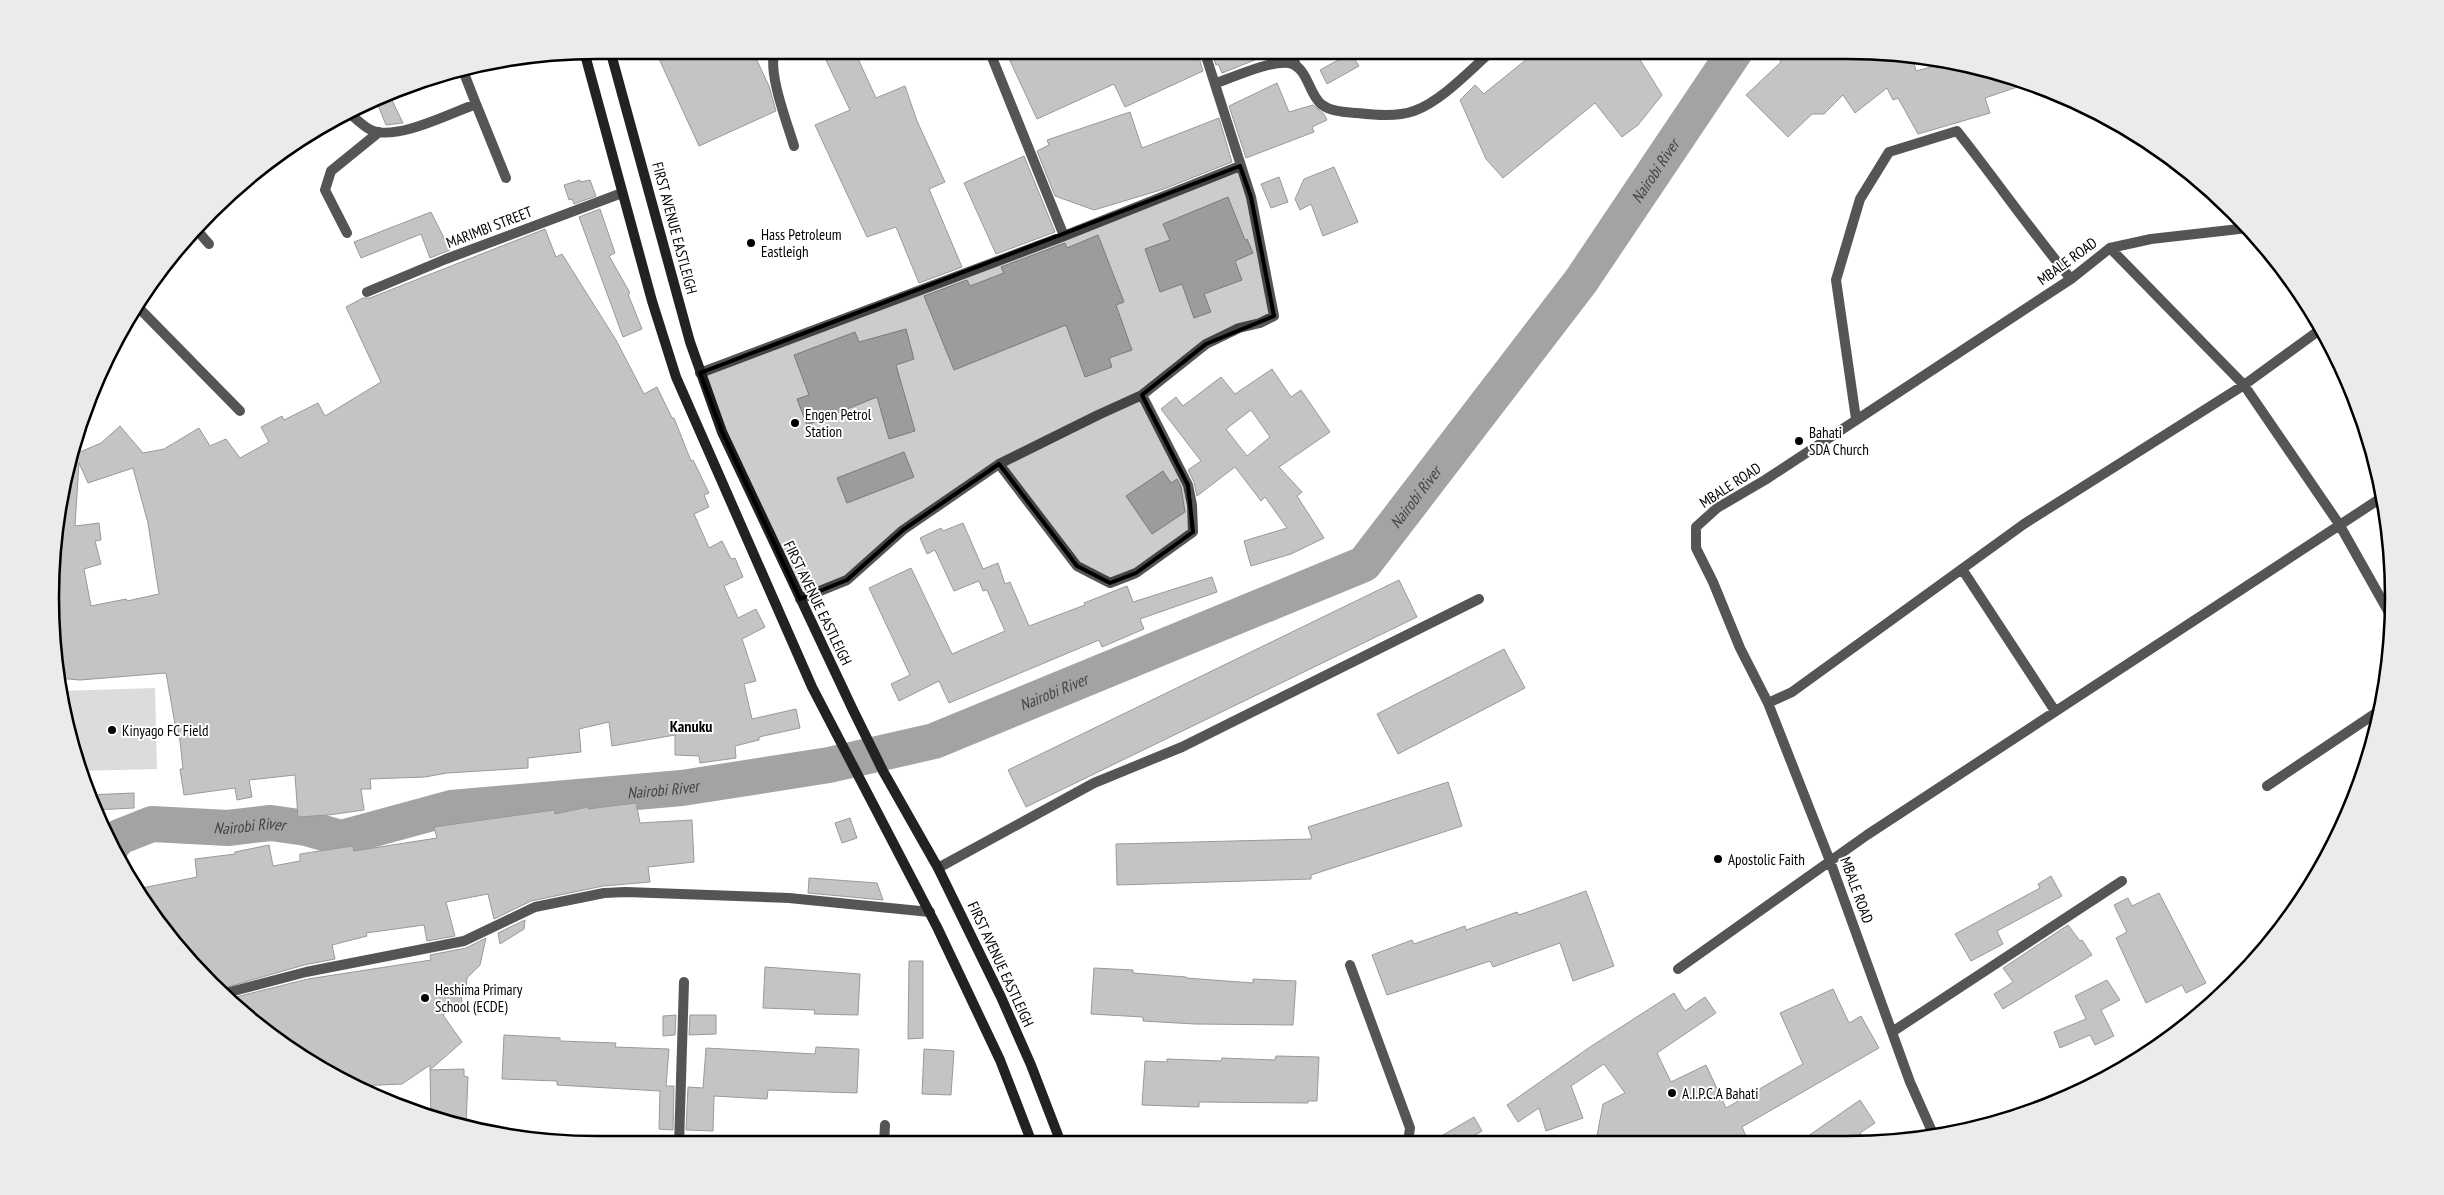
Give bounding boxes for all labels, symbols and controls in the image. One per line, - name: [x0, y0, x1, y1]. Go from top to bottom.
- water label: Nairobi River: [1626, 133, 1685, 206]
- street label: FIRST AVENUE EASTLEIGH: [648, 160, 702, 296]
- street label: MARIMBI STREET: [443, 202, 535, 252]
- place label: Hass Petroleum Eastleigh: [761, 225, 842, 261]
- street label: MBALE ROAD: [2033, 233, 2101, 289]
- marker: Hass Petroleum Eastleigh: [745, 237, 757, 249]
- place label: Engen Petrol Station: [805, 405, 872, 441]
- marker: Engen Petrol Station: [789, 417, 801, 429]
- place label: Bahati SDA Church: [1809, 423, 1869, 459]
- marker: Bahati SDA Church: [1793, 435, 1805, 447]
- street label: MBALE ROAD: [1696, 458, 1764, 512]
- water label: Nairobi River: [1385, 460, 1447, 532]
- street label: FIRST AVENUE EASTLEIGH: [780, 538, 856, 668]
- water label: Nairobi River: [1016, 668, 1093, 715]
- district label: Kanuku: [670, 716, 712, 736]
- place label: Kinyago FC Field: [122, 721, 208, 740]
- marker: Kinyago FC Field: [106, 724, 118, 736]
- water label: Nairobi River: [626, 775, 703, 803]
- water label: Nairobi River: [213, 813, 289, 838]
- place label: Apostolic Faith: [1728, 850, 1805, 869]
- marker: Apostolic Faith: [1712, 853, 1724, 865]
- street label: MBALE ROAD: [1836, 854, 1878, 926]
- street label: FIRST AVENUE EASTLEIGH: [964, 898, 1038, 1030]
- place label: Heshima Primary School (ECDE): [435, 980, 523, 1016]
- marker: Heshima Primary School (ECDE): [419, 992, 431, 1004]
- place label: A.I.P.C.A Bahati: [1682, 1084, 1758, 1103]
- marker: A.I.P.C.A Bahati: [1666, 1087, 1678, 1099]

